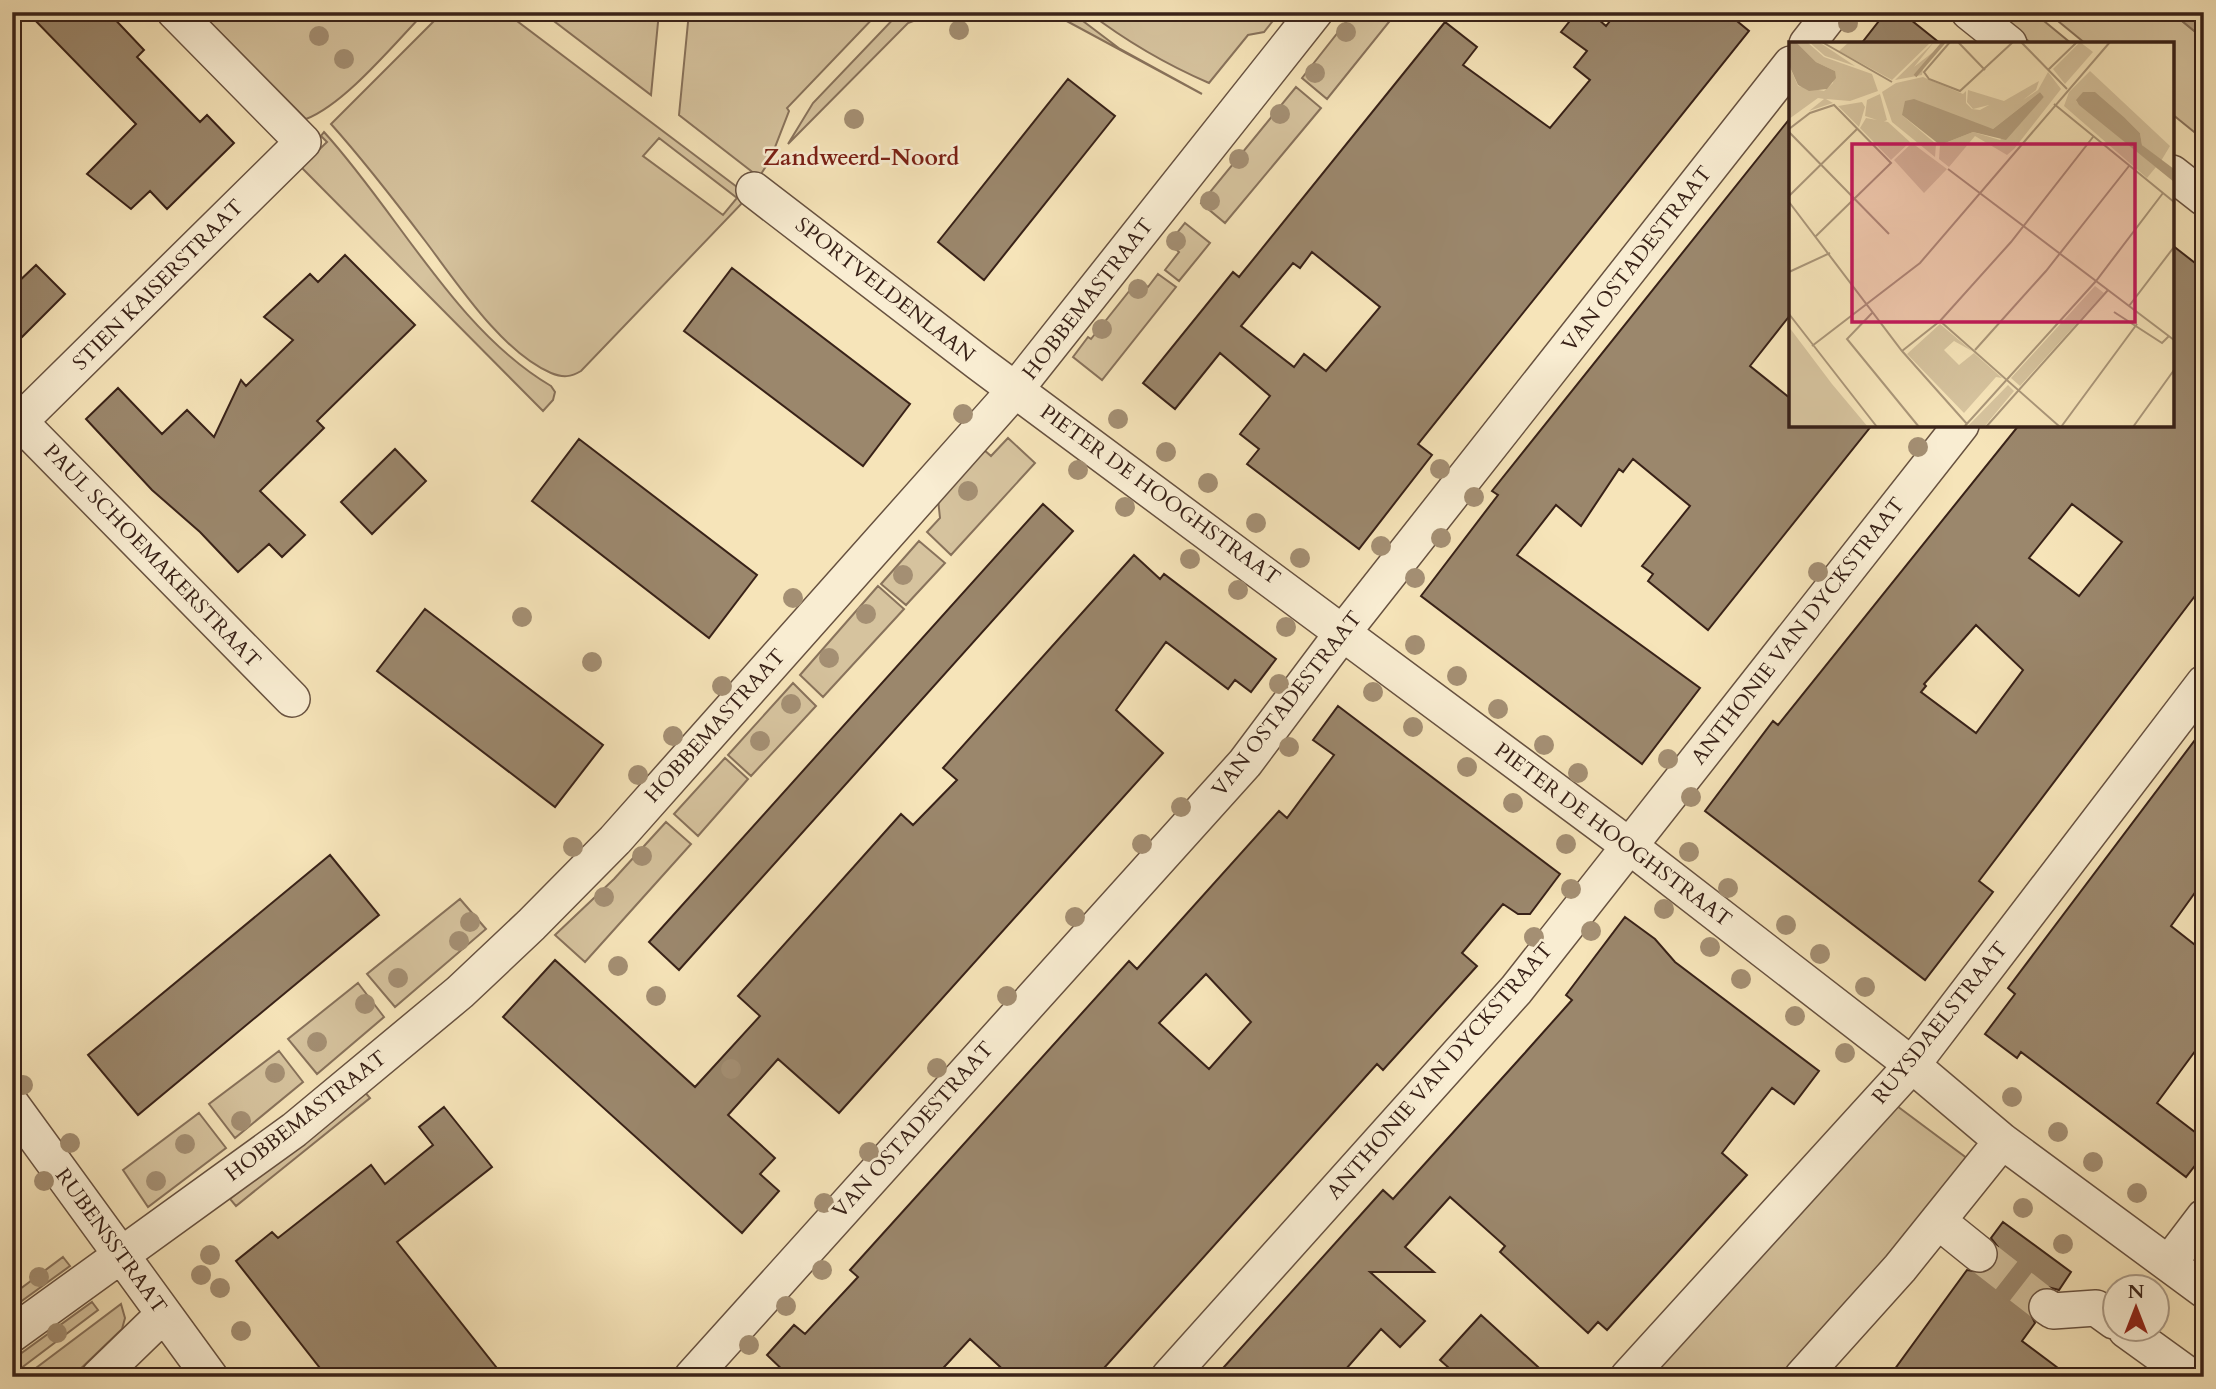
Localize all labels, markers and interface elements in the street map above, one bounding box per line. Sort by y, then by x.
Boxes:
inset map [1789,42,2174,427]
district label: Zandweerd-Noord [763,142,959,173]
street label: VAN OSTADESTRAAT [1555,160,1719,358]
street label: STIEN KAISERSTRAAT [66,193,250,377]
street label: SPORTVELDENLAAN [789,211,981,369]
street label: HOBBEMASTRAAT [1016,212,1160,386]
street label: PIETER DE HOOGHSTRAAT [1034,398,1286,592]
street label: PAUL SCHOEMAKERSTRAAT [37,437,267,675]
street label: ANTHONIE VAN DYCKSTRAAT [1684,491,1912,771]
street label: VAN OSTADESTRAAT [1205,605,1369,803]
street label: HOBBEMASTRAAT [638,643,792,809]
street label: PIETER DE HOOGHSTRAAT [1488,736,1738,934]
street label: ANTHONIE VAN DYCKSTRAAT [1320,936,1560,1206]
street label: RUYSDAELSTRAAT [1865,936,2015,1110]
street label: VAN OSTADESTRAAT [826,1035,1000,1225]
street label: HOBBEMASTRAAT [219,1044,393,1188]
street label: RUBENSSTRAAT [48,1162,174,1320]
north arrow [2100,1274,2170,1344]
text: N [2128,1279,2145,1305]

